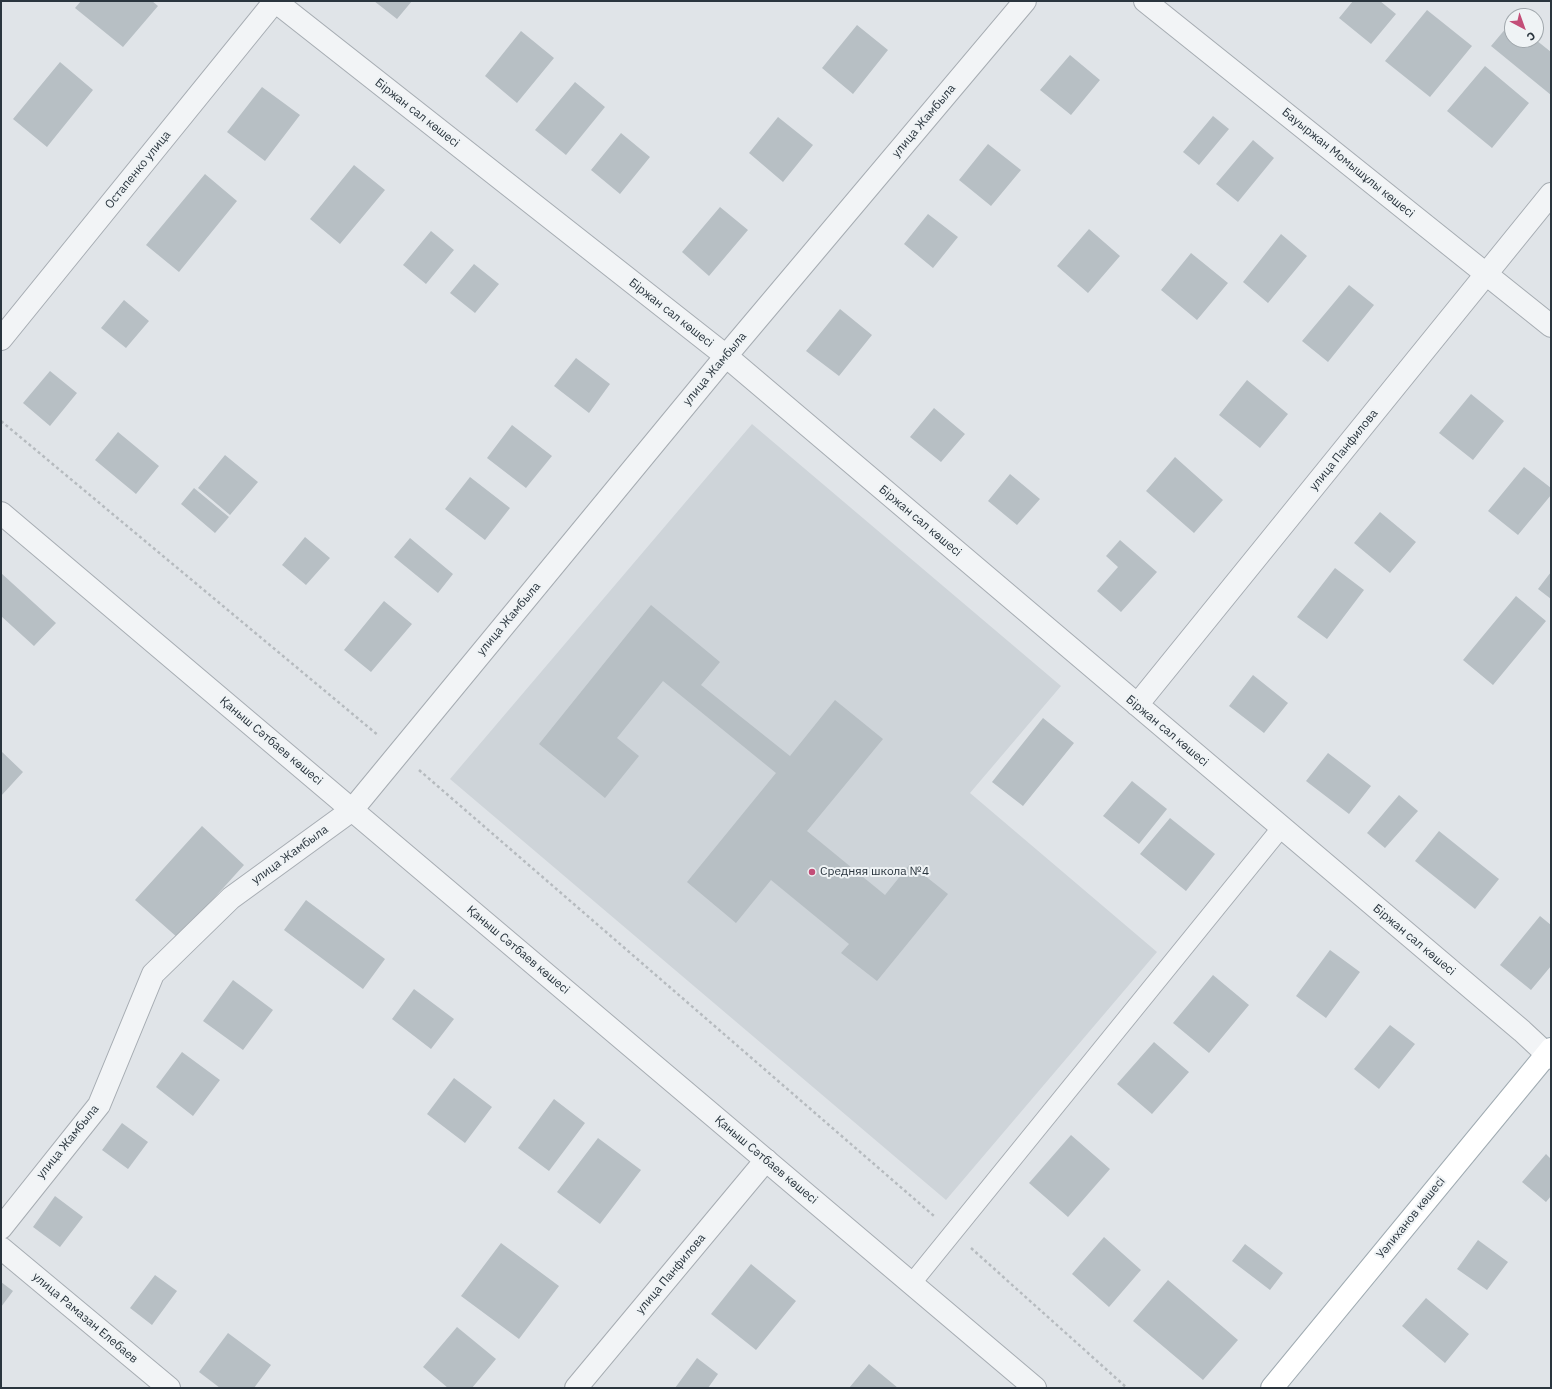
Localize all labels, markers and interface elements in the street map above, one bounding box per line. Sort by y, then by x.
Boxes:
north arrow [1504,8,1544,48]
text: С [1524,29,1539,44]
street label: Біржан сал көшесі [372,76,462,150]
street label: улица Жамбыла [889,81,959,161]
street label: Бауыржан Момышұлы көшесі [1279,105,1417,221]
street label: Остапенко улица [102,128,174,212]
street label: Біржан сал көшесі [626,276,716,350]
street label: улица Жамбыла [680,329,750,409]
street label: улица Панфилова [1307,406,1381,494]
street label: Біржан сал көшесі [876,482,964,560]
street label: улица Жамбыла [474,579,544,659]
street label: Біржан сал көшесі [1123,692,1211,770]
street label: Қаныш Сәтбаев көшесі [217,694,325,788]
street label: улица Жамбыла [249,822,331,888]
place label: Средняя школа №4 [820,865,929,879]
marker: Средняя школа №4 [807,867,817,877]
street label: Біржан сал көшесі [1370,901,1458,979]
street label: Қаныш Сәтбаев көшесі [464,903,572,997]
street label: улица Жамбыла [34,1102,102,1182]
street label: Қаныш Сәтбаев көшесі [712,1113,820,1207]
street label: Уәлиханов көшесі [1374,1174,1448,1262]
street label: улица Панфилова [633,1231,709,1317]
street label: улица Рамазан Елебаев [29,1270,141,1366]

